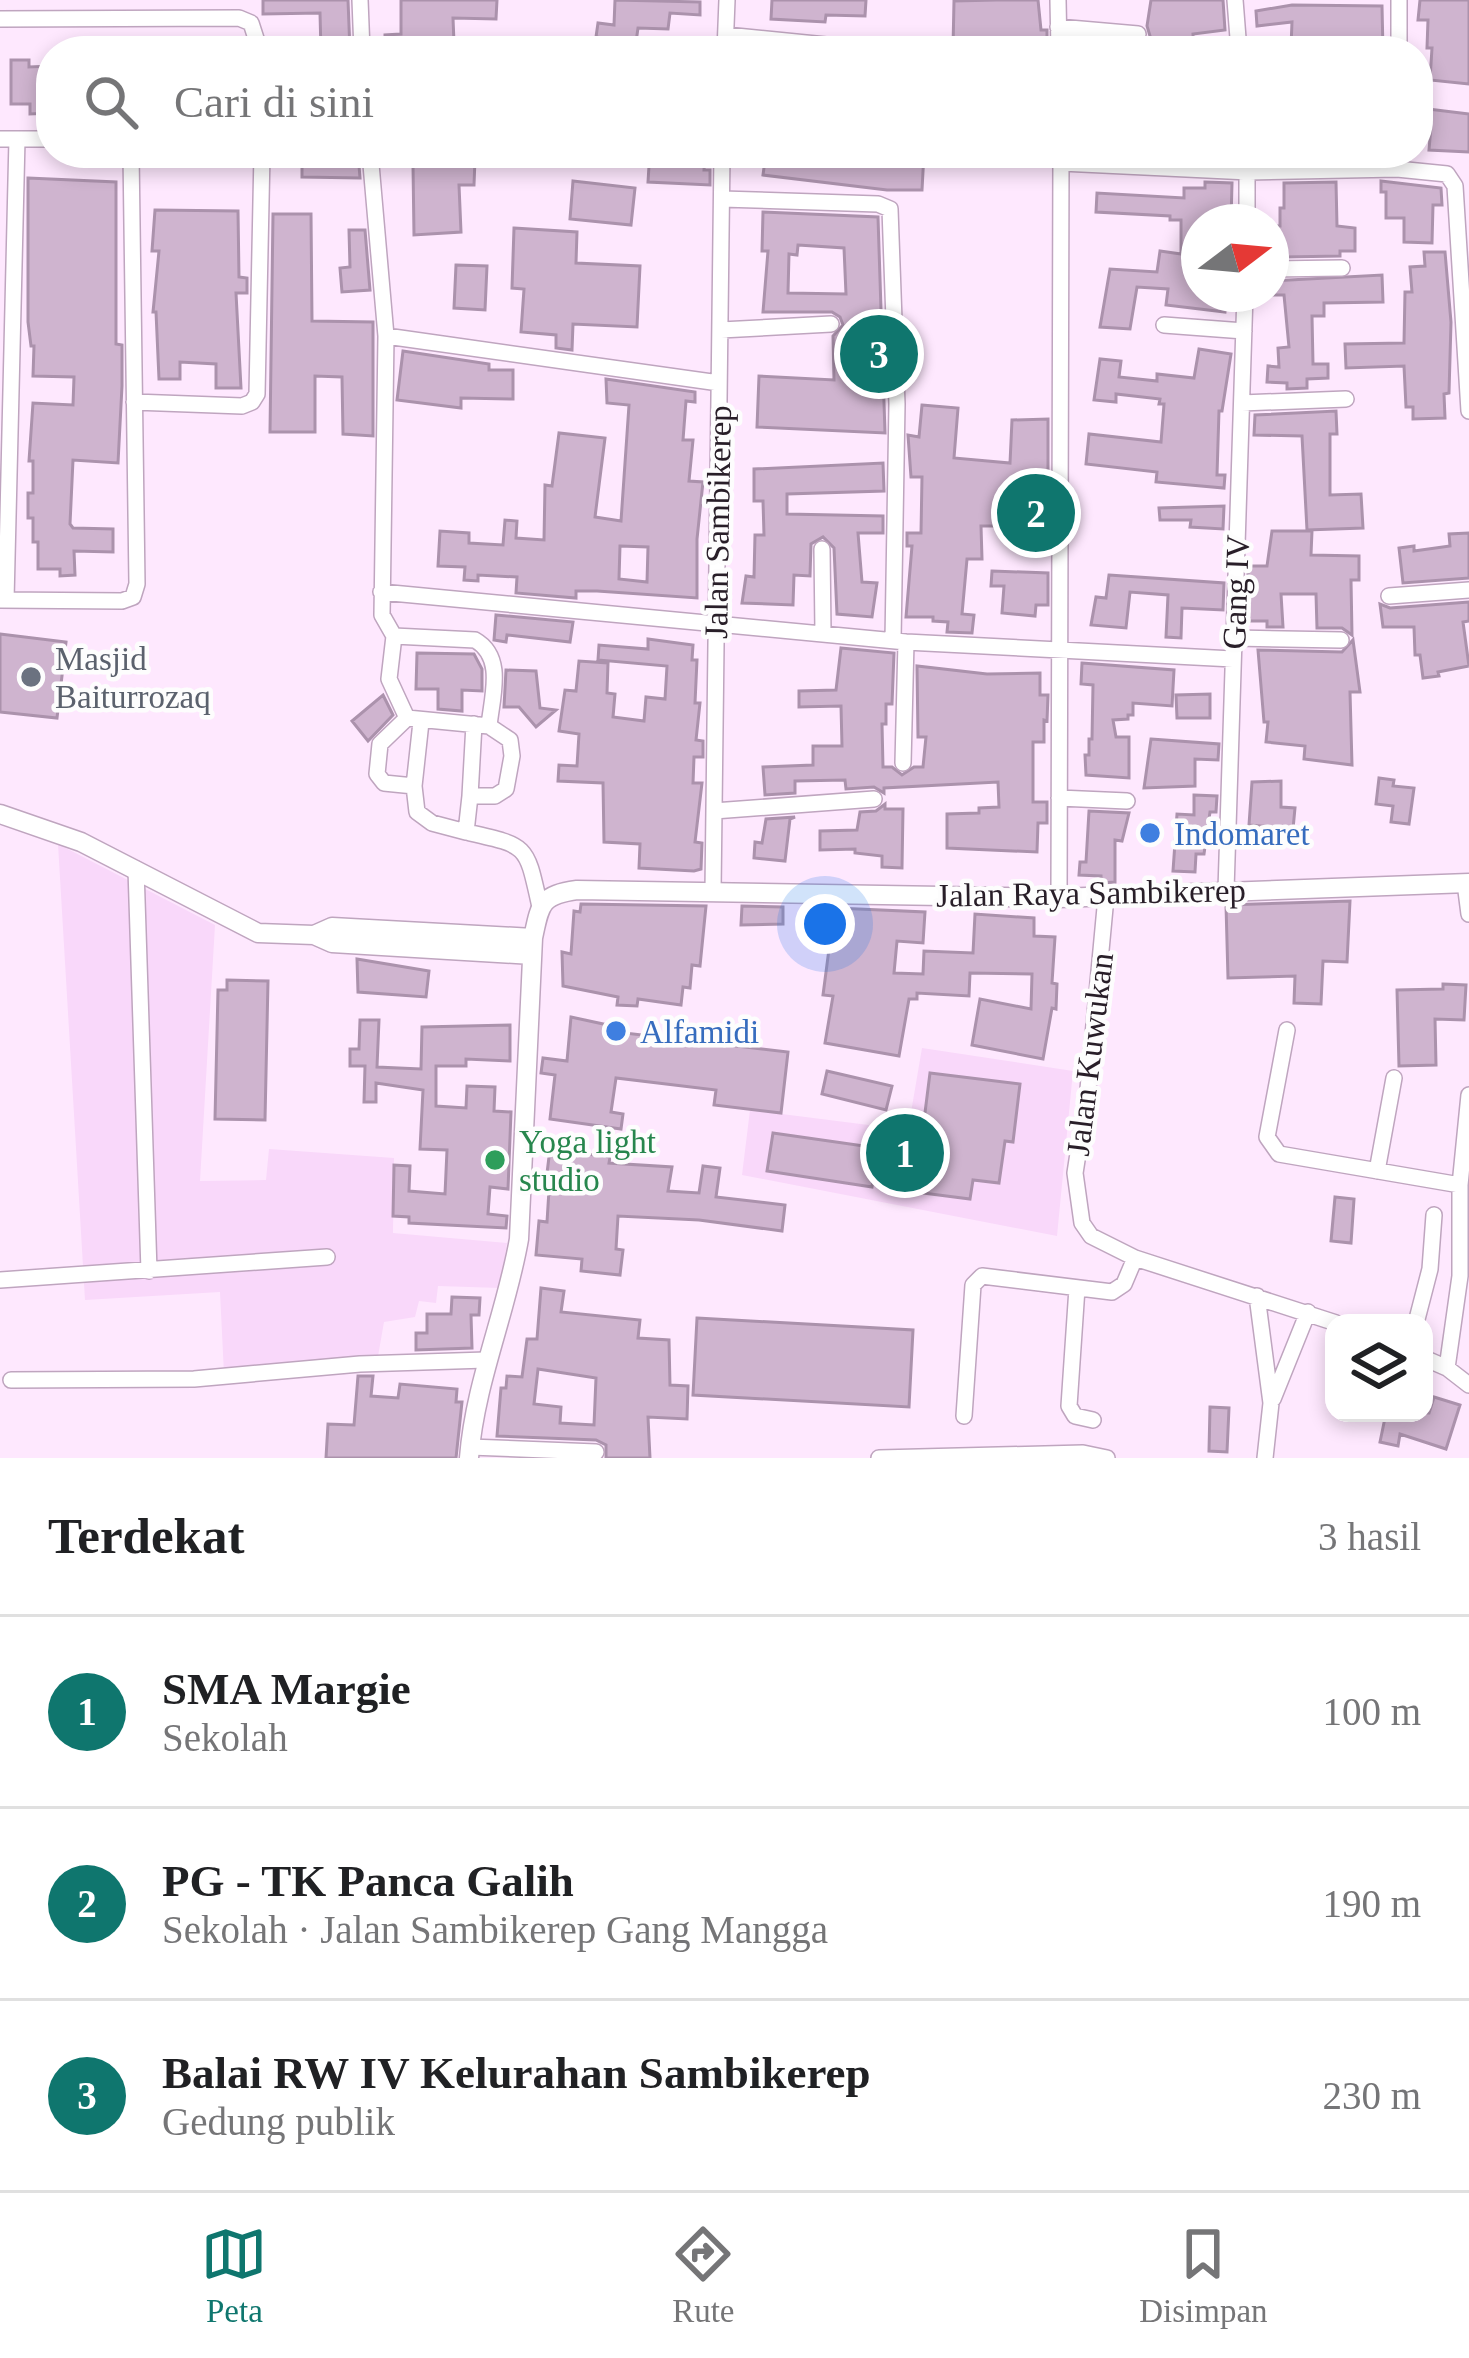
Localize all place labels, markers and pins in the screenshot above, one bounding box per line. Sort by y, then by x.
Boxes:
pin: 3 [840,309,918,399]
pin: 2 [997,468,1075,558]
place label: Masjid Baiturrozaq [55,641,211,715]
marker: Masjid Baiturrozaq [18,664,44,690]
place label: Indomaret [1174,816,1310,852]
marker: Indomaret [1137,820,1163,846]
place label: Alfamidi [640,1014,759,1050]
marker: Alfamidi [603,1018,629,1044]
pin: 1 [866,1108,944,1198]
place label: Yoga light studio [519,1124,656,1198]
marker: Yoga light studio [482,1147,508,1173]

